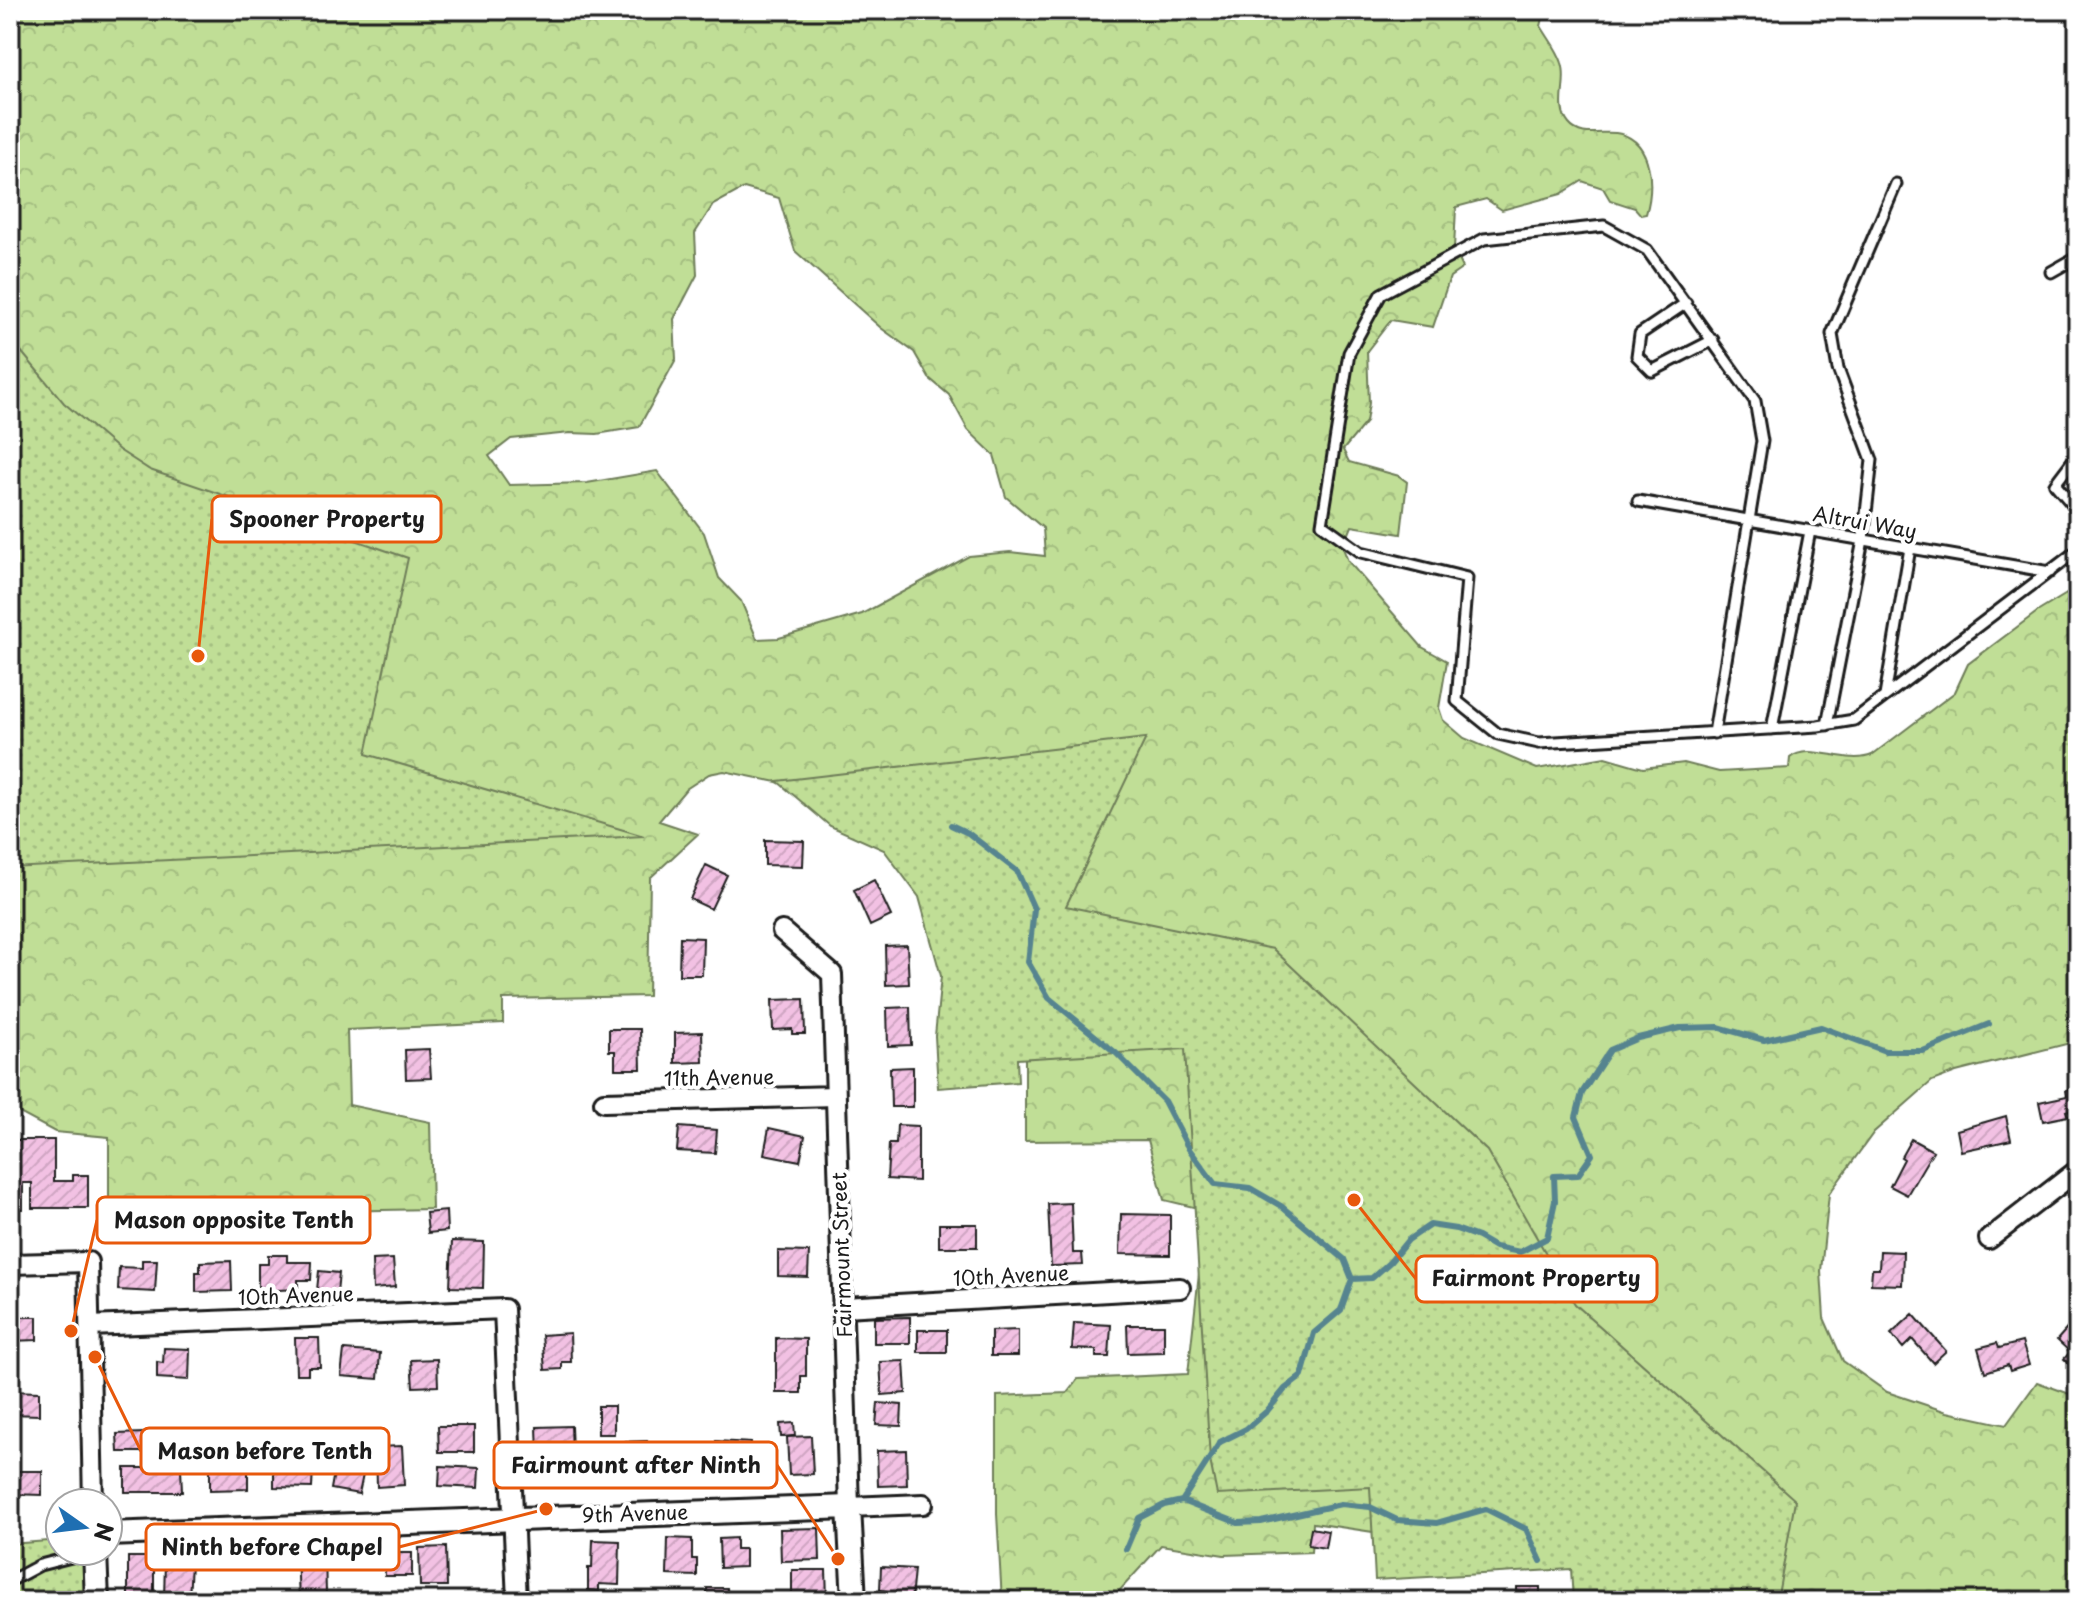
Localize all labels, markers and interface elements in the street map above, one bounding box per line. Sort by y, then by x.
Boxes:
callout: Spooner Property [212,496,441,542]
street label: Altrui Way [1811,498,1919,546]
text: Spooner Property [229,501,425,534]
street label: 11th Avenue [663,1061,775,1093]
street label: Fairmount Street [823,1172,859,1338]
callout: Mason opposite Tenth [97,1197,370,1243]
text: Mason opposite Tenth [114,1202,354,1235]
callout: Fairmont Property [1416,1256,1657,1302]
street label: 10th Avenue [952,1257,1070,1293]
text: Fairmont Property [1431,1260,1641,1293]
street label: 10th Avenue [238,1278,355,1312]
callout: Mason before Tenth [141,1428,389,1474]
text: Mason before Tenth [157,1433,373,1466]
callout: Fairmount after Ninth [494,1442,777,1488]
text: Fairmount after Ninth [511,1447,761,1480]
north arrow [44,1487,124,1567]
street label: 9th Avenue [581,1496,689,1530]
text: N [87,1520,123,1545]
callout: Ninth before Chapel [146,1524,399,1570]
text: Ninth before Chapel [162,1529,382,1562]

